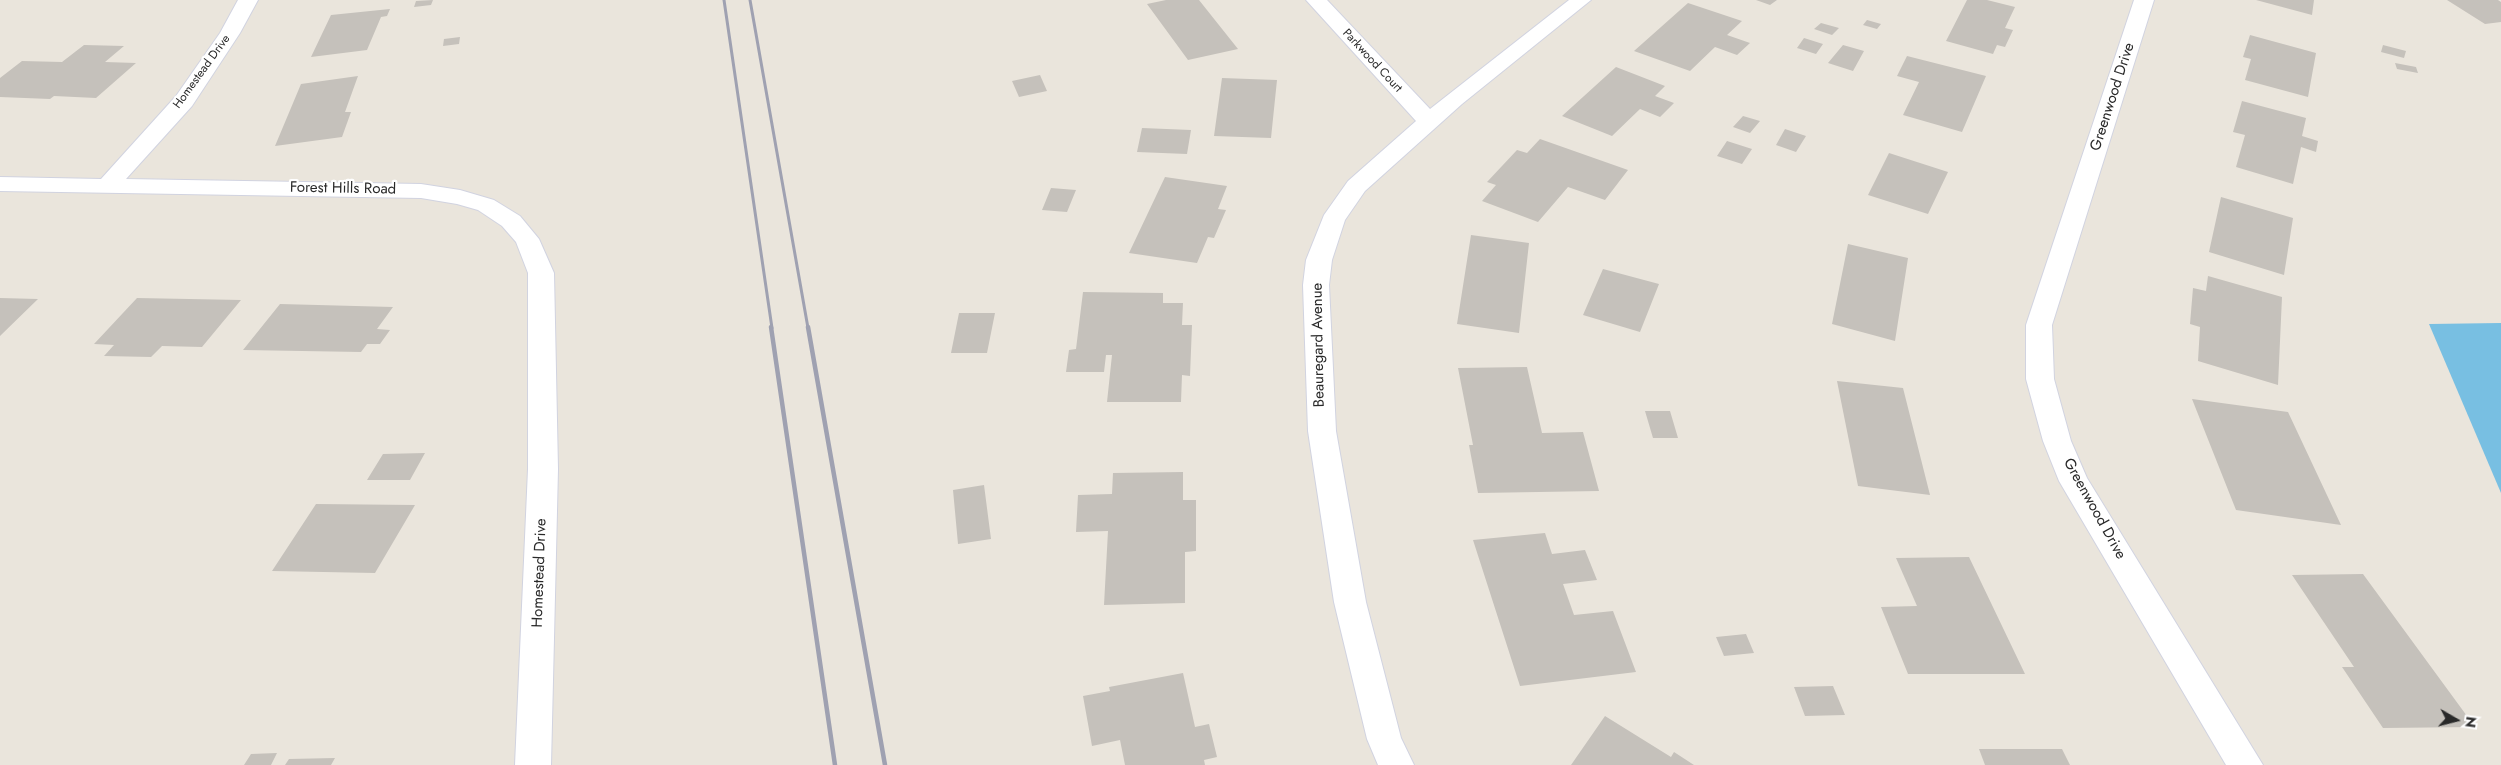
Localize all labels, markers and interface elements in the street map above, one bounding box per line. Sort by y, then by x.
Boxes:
street label: Parkwood Court [1339,26,1405,96]
street label: Homestead Drive [170,32,234,112]
street label: Greenwood Drive [2087,41,2139,153]
street label: Forest Hills Road [290,179,396,199]
street label: Beauregard Avenue [1309,283,1329,407]
street label: Greenwood Drive [2059,455,2129,563]
street label: Homestead Drive [529,518,551,628]
north arrow [2431,695,2481,745]
text: N [2460,715,2482,729]

